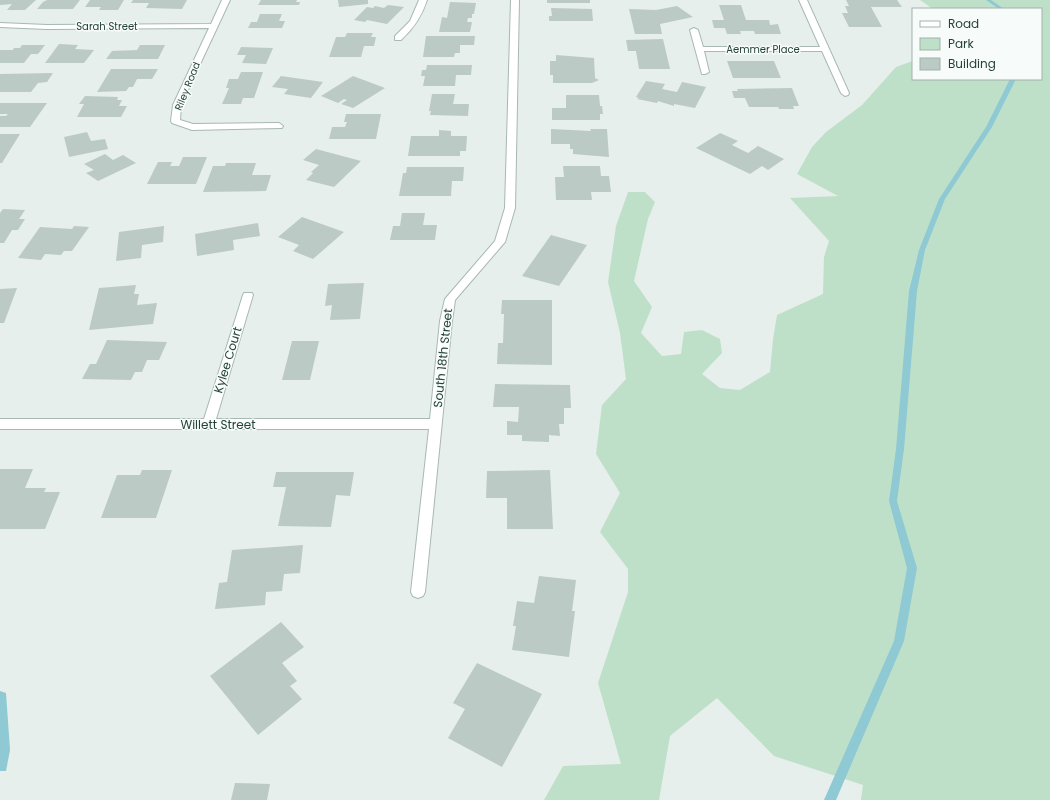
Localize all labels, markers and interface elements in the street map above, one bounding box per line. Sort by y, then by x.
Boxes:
legend [912,8,1042,80]
text: Road [948,15,979,32]
street label: Sarah Street [76,19,138,34]
text: Park [948,35,975,52]
street label: Aemmer Place [726,42,800,57]
text: Building [948,55,996,72]
street label: Riley Road [171,60,204,113]
street label: South 18th Street [429,308,456,408]
street label: Kylee Court [209,325,246,395]
street label: Willett Street [180,416,256,433]

